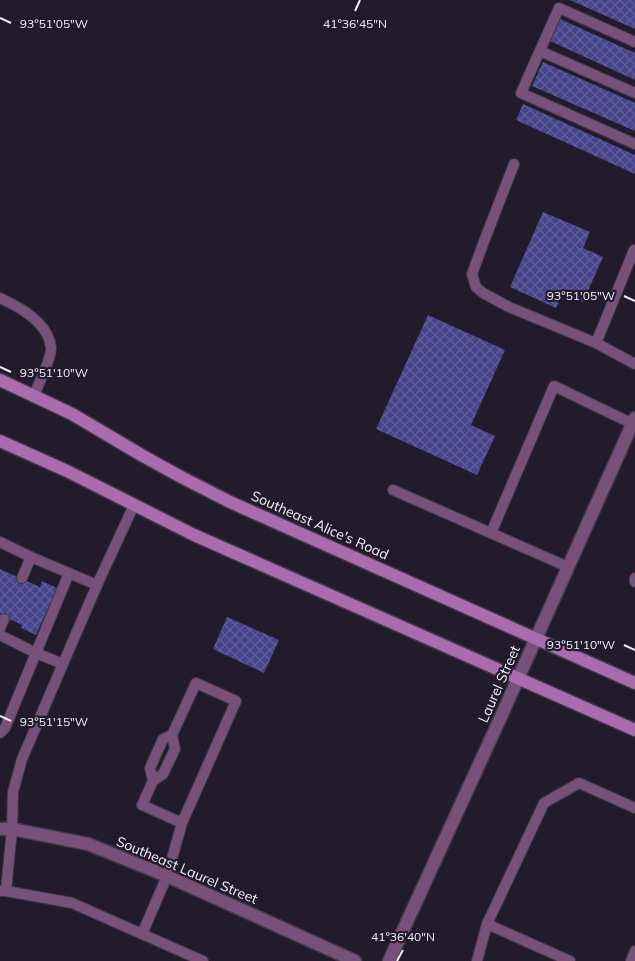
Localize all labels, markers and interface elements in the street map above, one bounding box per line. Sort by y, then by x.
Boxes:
text: 93°51'05"W [20,16,88,31]
text: 41°36'45"N [323,16,387,31]
text: 93°51'05"W [547,288,615,303]
text: 93°51'10"W [20,365,88,380]
street label: Southeast Alice's Road [248,487,392,563]
text: 93°51'10"W [547,637,615,652]
street label: Laurel Street [474,643,524,725]
text: 93°51'15"W [20,714,88,729]
street label: Southeast Laurel Street [114,832,260,908]
text: 41°36'40"N [371,929,435,944]

